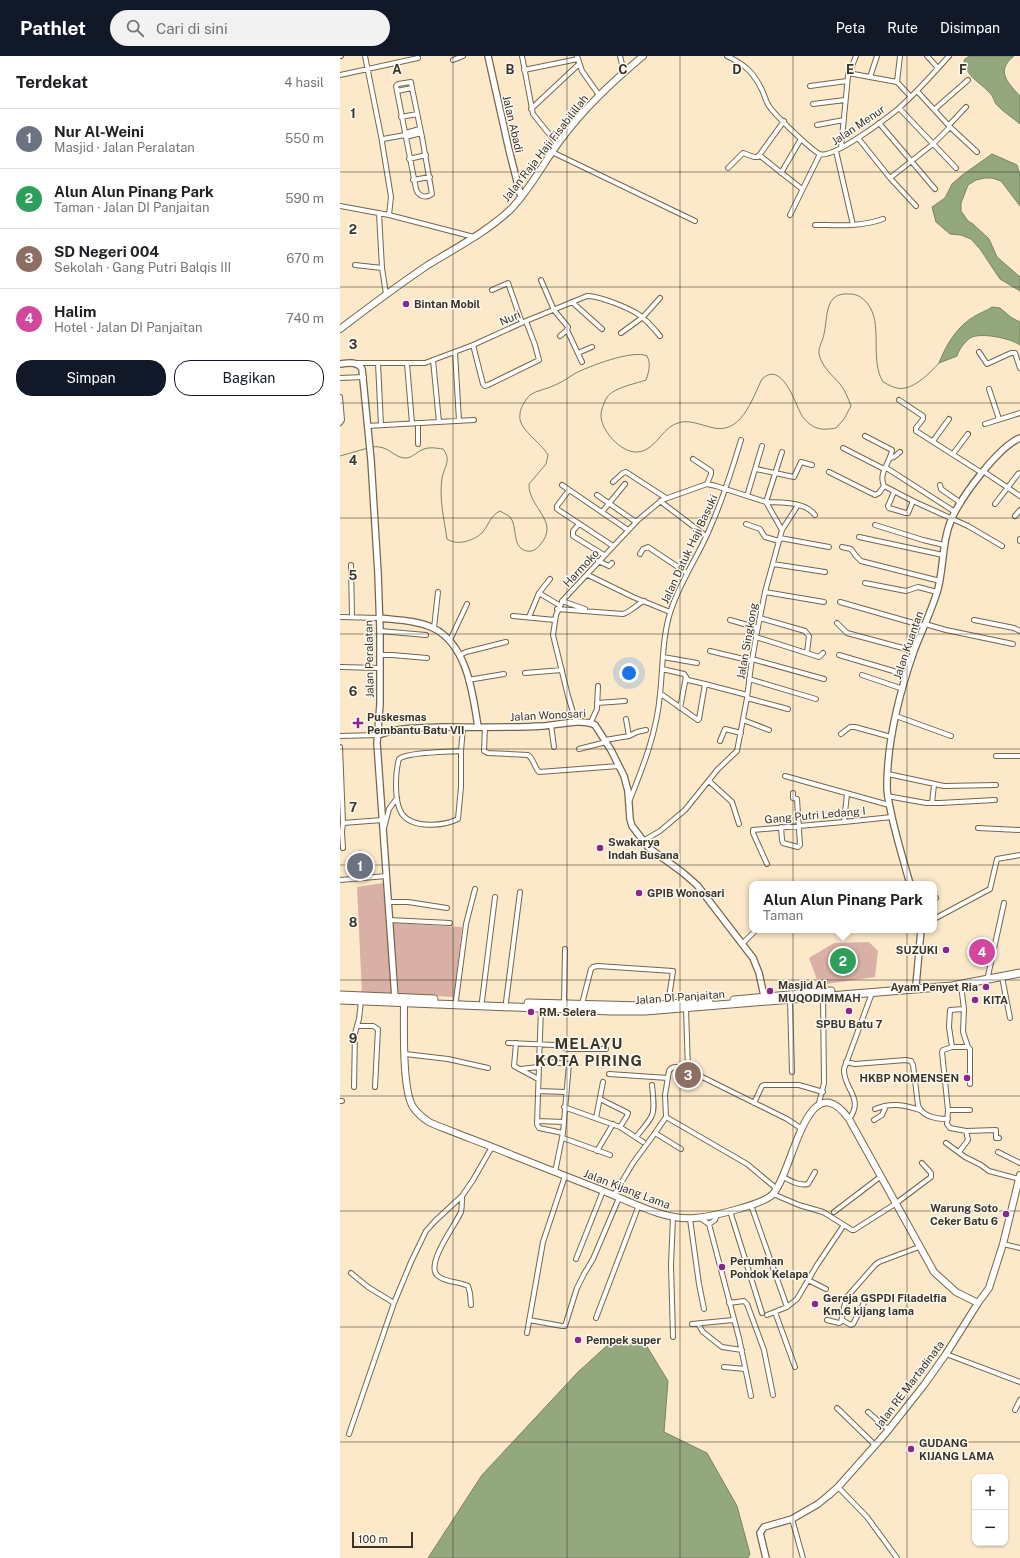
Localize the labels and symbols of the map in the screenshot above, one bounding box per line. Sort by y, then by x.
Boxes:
text: A [392,62,402,77]
text: B [506,62,515,77]
text: C [618,62,628,77]
text: D [732,62,742,77]
text: E [846,62,854,77]
text: F [959,62,967,77]
street label: Jalan Raja Haji Fisabilillah [500,92,590,204]
street label: Jalan Abadi [501,94,525,154]
street label: Jalan Menur [829,103,887,147]
text: 1 [350,106,356,121]
text: 2 [349,222,357,237]
place label: Bintan Mobil [414,298,481,310]
marker: Bintan Mobil [401,299,411,309]
street label: Nuri [498,308,522,328]
text: 3 [349,337,358,352]
text: 4 [349,453,358,468]
street label: Jalan Datuk Haji Basuki [658,493,720,605]
street label: Harmoko [561,547,601,589]
text: 5 [349,568,358,583]
street label: Jalan Singkong [734,602,760,680]
street label: Jalan Kuantan [891,609,925,681]
street label: Jalan Peralatan [362,620,376,698]
your location [619,663,639,683]
text: 6 [349,684,358,699]
street label: Jalan Wonosari [510,707,586,723]
place label: Puskesmas Pembantu Batu VII [367,711,464,736]
marker: Puskesmas Pembantu Batu VII [352,717,364,729]
text: 7 [349,800,357,815]
street label: Gang Putri Ledang I [764,805,866,825]
place label: Swakarya Indah Busana [608,836,679,861]
marker: Swakarya Indah Busana [595,843,605,853]
pin: 1 [347,851,373,881]
place label: GPIB Wonosari [647,887,725,899]
marker: GPIB Wonosari [634,888,644,898]
text: 8 [349,915,358,930]
pin: 4 [969,937,995,967]
place label: SUZUKI [896,944,938,956]
marker: SUZUKI [941,945,951,955]
pin: 2 [830,946,856,976]
place label: Masjid Al MUQODIMMAH [778,979,861,1004]
place label: Ayam Penyet Ria [891,981,978,993]
marker: Ayam Penyet Ria [981,982,991,992]
marker: Masjid Al MUQODIMMAH [765,986,775,996]
street label: Jalan DI Panjaitan [635,988,725,1006]
place label: KITA [983,994,1008,1006]
marker: KITA [970,995,980,1005]
place label: RM. Selera [539,1006,596,1018]
marker: SPBU Batu 7 [844,1006,854,1016]
marker: RM. Selera [526,1007,536,1017]
place label: SPBU Batu 7 [816,1018,882,1030]
text: 9 [349,1031,357,1046]
district label: MELAYU KOTA PIRING [535,1035,643,1069]
pin: 3 [675,1060,701,1090]
place label: HKBP NOMENSEN [859,1072,959,1084]
marker: HKBP NOMENSEN [962,1073,972,1083]
street label: Jalan Kijang Lama [582,1167,672,1211]
place label: Warung Soto Ceker Batu 6 [930,1202,998,1227]
marker: Warung Soto Ceker Batu 6 [1001,1209,1011,1219]
place label: Perumhan Pondok Kelapa [730,1255,808,1280]
marker: Perumhan Pondok Kelapa [717,1262,727,1272]
place label: Gereja GSPDI Filadelfia Km.6 kijang lama [823,1292,947,1317]
marker: Gereja GSPDI Filadelfia Km.6 kijang lama [810,1299,820,1309]
place label: Pempek super [586,1334,661,1346]
marker: Pempek super [573,1335,583,1345]
street label: Jalan RE Martadinata [872,1338,946,1432]
place label: GUDANG KIJANG LAMA [919,1437,994,1462]
marker: GUDANG KIJANG LAMA [906,1444,916,1454]
scale bar [352,1530,413,1549]

